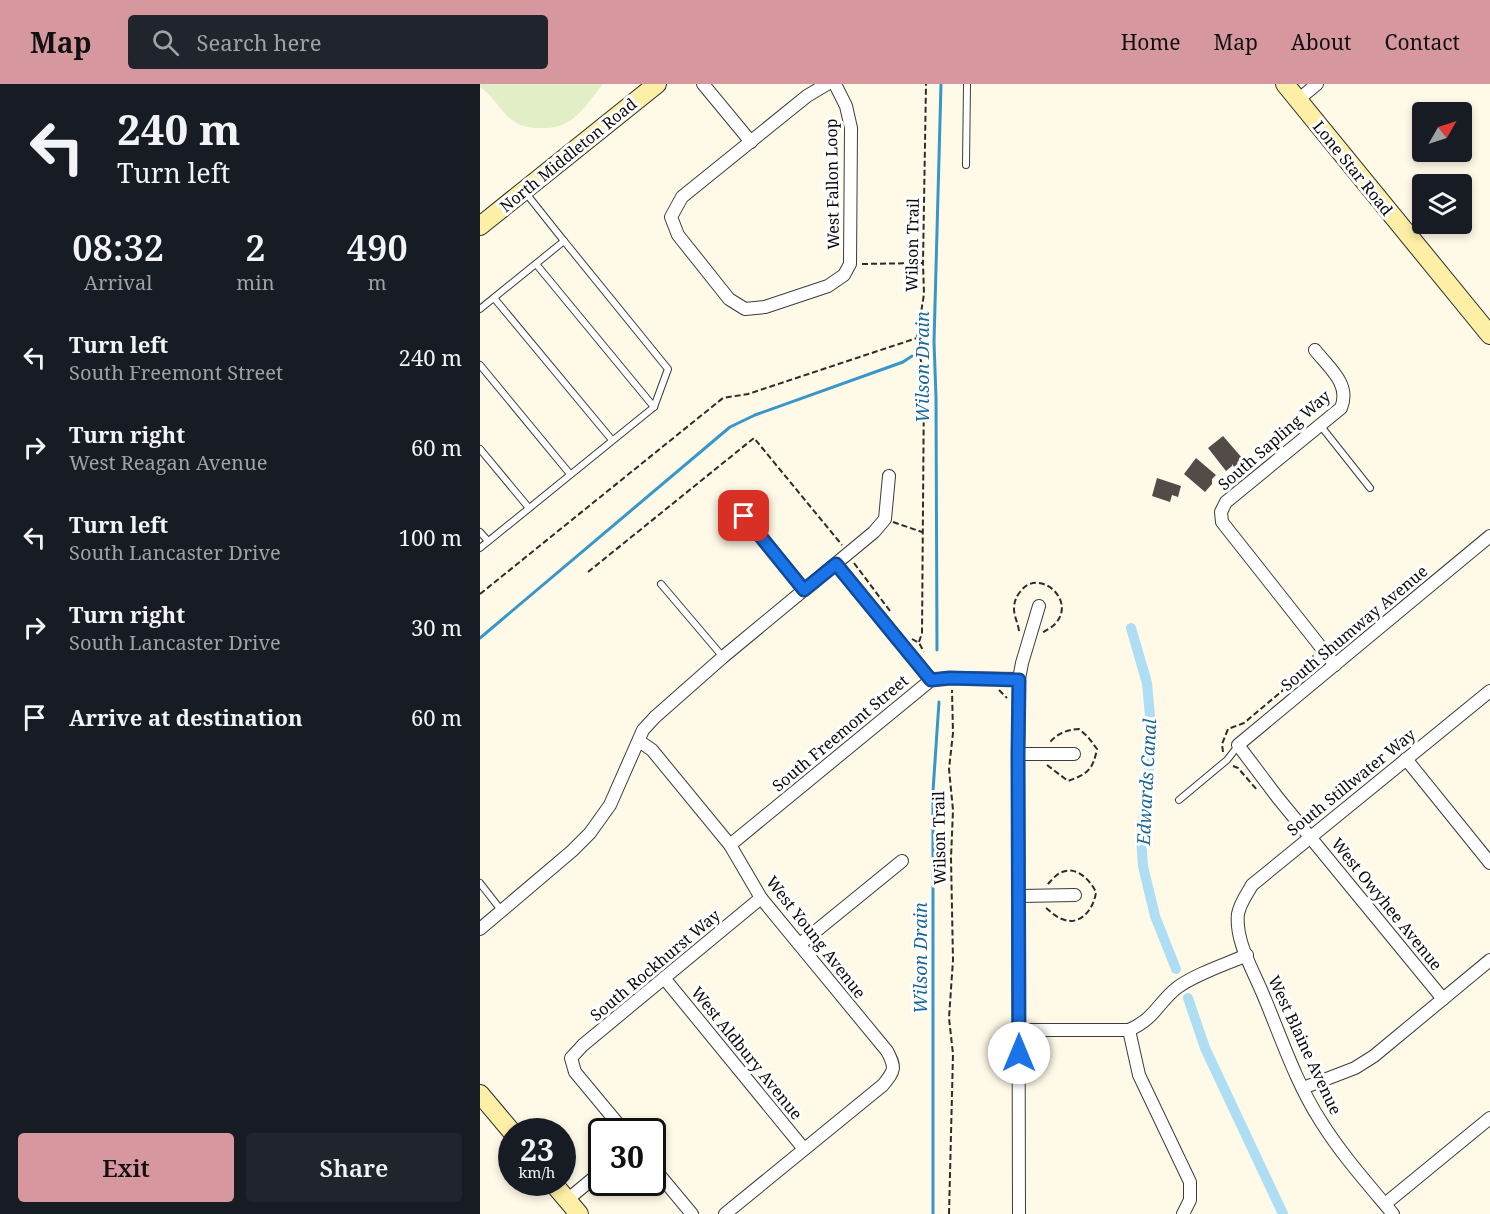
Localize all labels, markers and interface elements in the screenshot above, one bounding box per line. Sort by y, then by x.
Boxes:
search box [128,15,548,69]
text: Map [30,23,92,61]
icon: search [149,26,182,59]
text: Search here [197,27,321,57]
text: Home [1121,28,1181,56]
text: Map [1214,28,1258,56]
text: About [1291,28,1352,56]
text: Contact [1385,28,1460,56]
street label: North Middleton Road [495,93,641,217]
text: 240 m [117,100,241,157]
north arrow [1412,102,1472,162]
map controls [1412,102,1472,234]
icon: left [18,108,96,186]
street label: Lone Star Road [1308,116,1398,220]
street label: West Fallon Loop [820,118,844,250]
text: Turn left [117,154,230,191]
button: layers [1412,174,1472,234]
street label: Wilson Trail [900,198,924,292]
text: 08:32 [72,223,164,272]
text: 2 [245,223,266,272]
text: 490 [347,223,408,272]
text: Arrival [84,269,152,296]
text: min [236,269,275,296]
text: m [368,269,387,296]
water label: Wilson Drain [910,311,934,423]
text: Turn left [69,329,168,359]
icon: left [18,341,51,374]
text: 240 m [399,342,462,372]
text: South Freemont Street [69,359,283,386]
street label: South Sapling Way [1213,384,1336,495]
text: Turn right [69,419,185,449]
icon: right [18,431,51,464]
text: 60 m [411,432,462,462]
text: West Reagan Avenue [69,449,267,476]
pin [718,490,769,541]
icon: arrive [727,499,760,532]
text: Turn left [69,509,168,539]
icon: left [18,521,51,554]
text: 100 m [399,522,462,552]
text: South Lancaster Drive [69,539,281,566]
street label: South Shumway Avenue [1276,560,1432,696]
text: Turn right [69,599,185,629]
icon: right [18,611,51,644]
text: 30 m [411,612,462,642]
text: South Lancaster Drive [69,629,281,656]
street label: South Freemont Street [767,669,913,796]
icon: arrive [18,701,51,734]
text: Arrive at destination [69,702,303,732]
text: 60 m [411,702,462,732]
water label: Edwards Canal [1131,718,1161,847]
street label: South Stillwater Way [1282,723,1421,841]
street label: Wilson Trail [927,791,951,885]
street label: West Owyhee Avenue [1327,833,1447,975]
street label: West Young Avenue [761,871,871,1003]
water label: Wilson Drain [908,902,932,1014]
street label: South Rockhurst Way [585,903,725,1026]
street label: West Blaine Avenue [1263,972,1347,1118]
street label: West Aldbury Avenue [686,982,808,1124]
position arrow [987,1021,1051,1085]
speed limit sign: 30 [588,1118,666,1196]
text: 23 [520,1129,554,1170]
button: Exit [18,1133,234,1202]
button: Share [246,1133,462,1202]
text: km/h [519,1162,555,1182]

